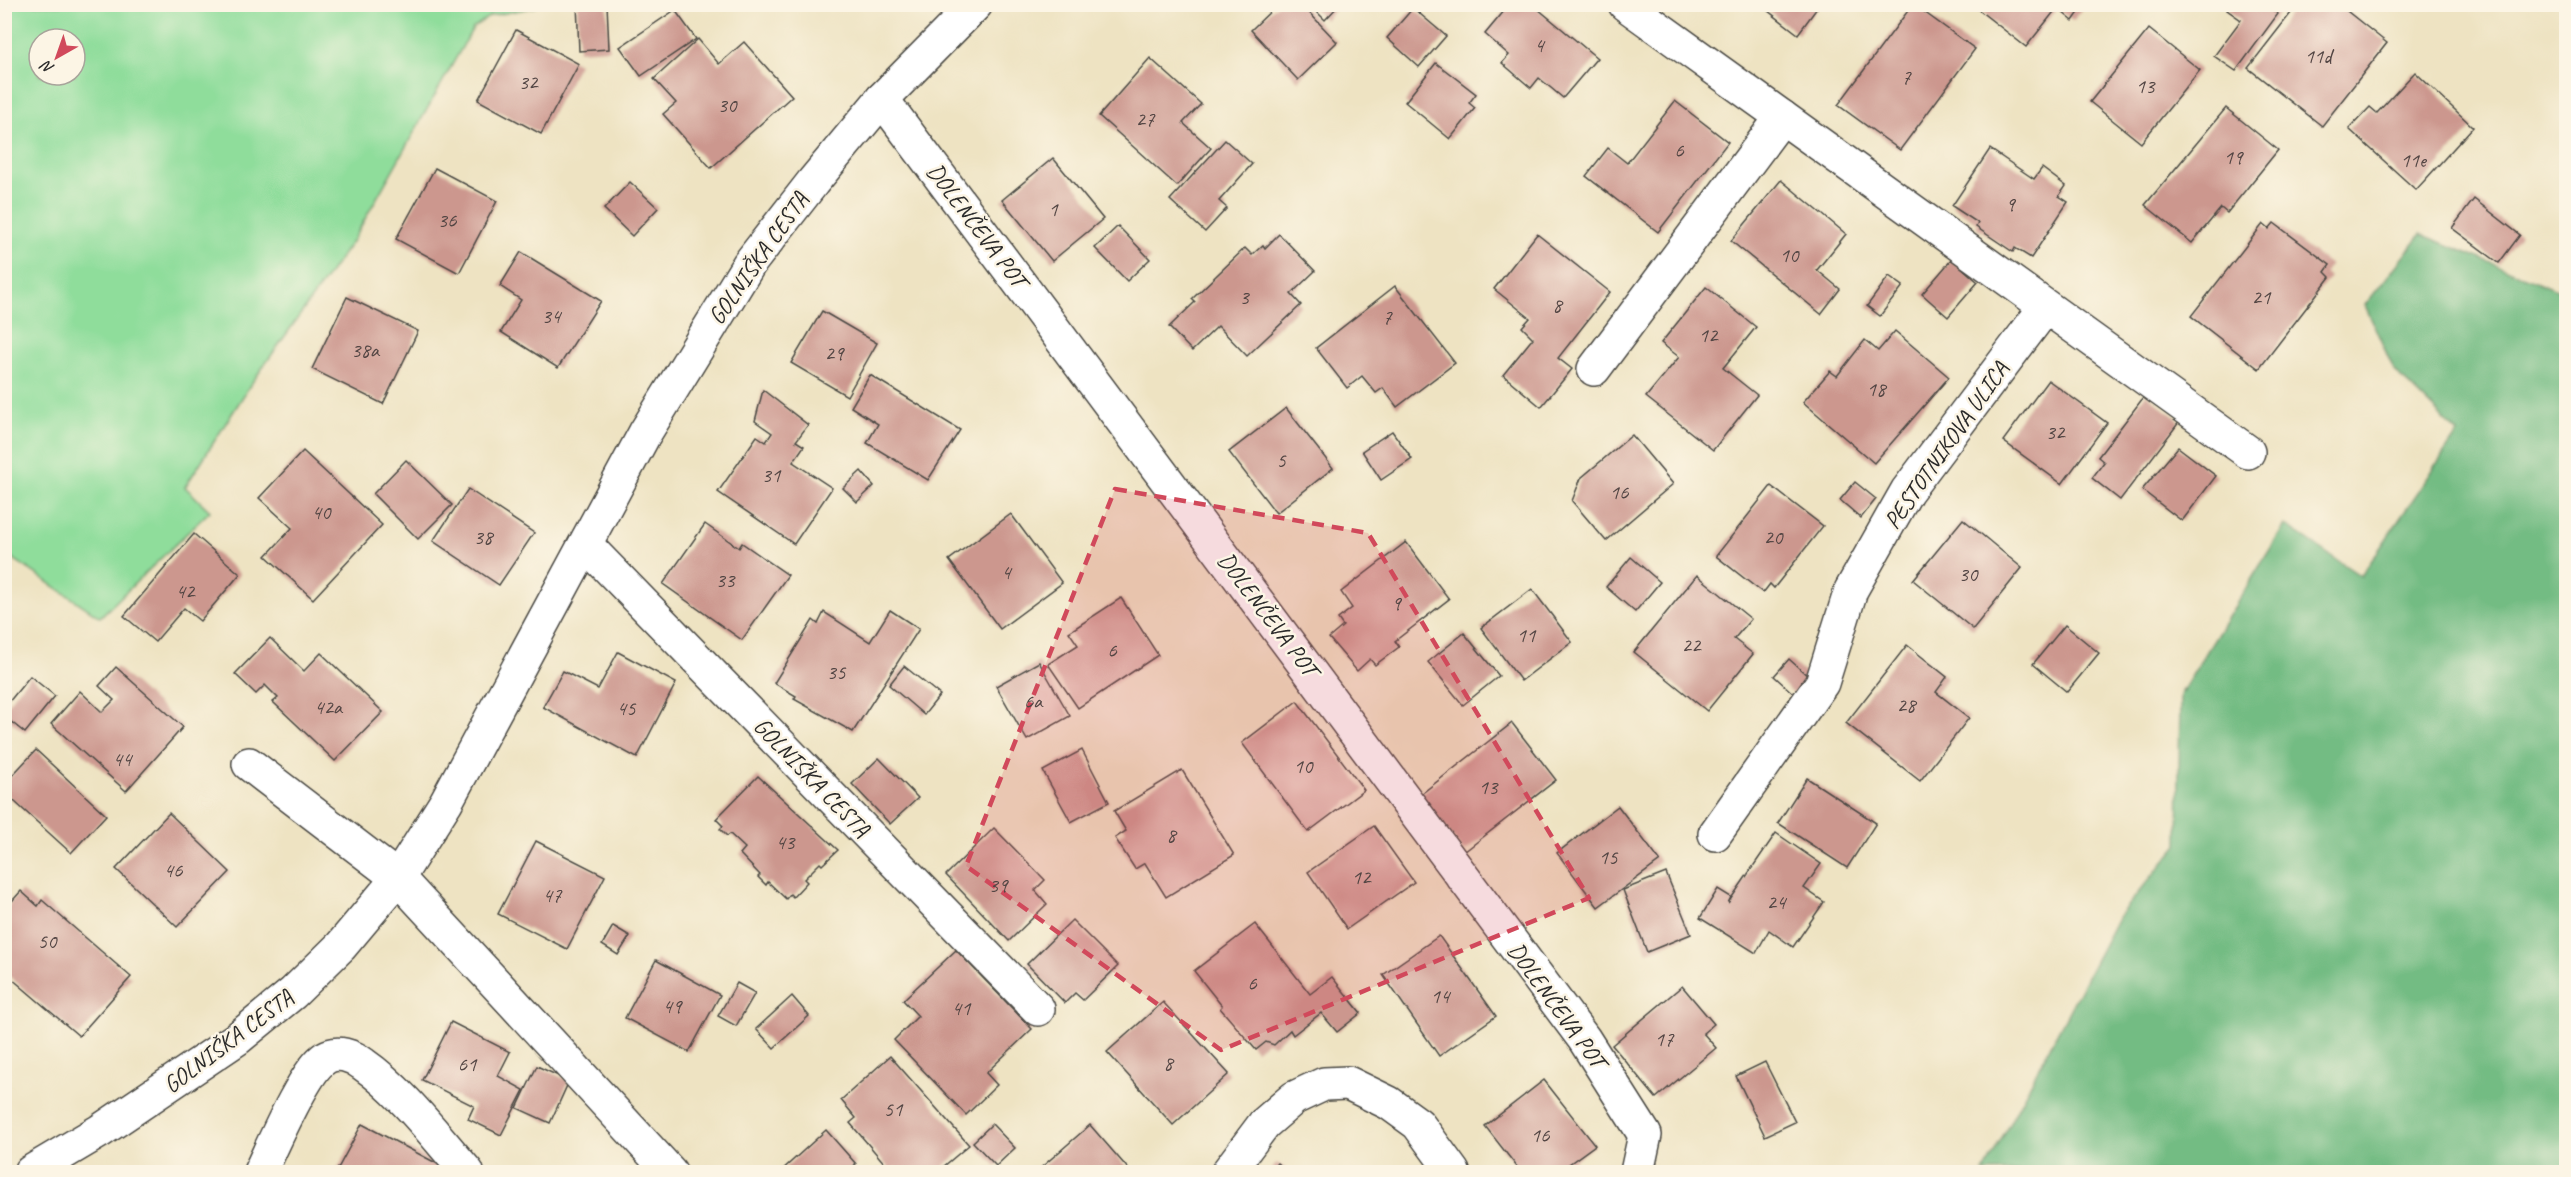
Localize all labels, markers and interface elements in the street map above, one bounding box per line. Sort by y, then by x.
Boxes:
north arrow [27,27,87,87]
house number: 4 [1534,32,1546,58]
house number: 11d [2304,43,2335,69]
text: N [35,55,58,79]
house number: 7 [1901,64,1912,90]
house number: 32 [519,69,539,95]
house number: 13 [2136,73,2156,99]
house number: 30 [718,92,738,118]
house number: 27 [1136,106,1156,132]
house number: 6 [1674,137,1684,163]
house number: 19 [2224,144,2244,170]
house number: 11e [2400,147,2428,173]
street label: DOLENČEVA POT [920,157,1037,298]
street label: GOLNIŠKA CESTA [701,185,815,330]
house number: 9 [2005,191,2016,217]
house number: 1 [1048,196,1059,222]
house number: 36 [438,207,457,233]
house number: 10 [1780,242,1800,268]
house number: 3 [1239,284,1250,310]
house number: 21 [2252,284,2272,310]
house number: 8 [1552,292,1564,318]
house number: 34 [542,303,563,329]
house number: 7 [1382,304,1393,330]
house number: 12 [1699,322,1719,348]
house number: 38a [351,337,381,363]
house number: 29 [825,340,845,366]
street label: PESTOTNIKOVA ULICA [1877,355,2016,535]
house number: 18 [1867,376,1888,402]
house number: 32 [2046,419,2066,445]
house number: 5 [1276,447,1287,473]
house number: 31 [762,462,782,488]
house number: 16 [1610,479,1629,505]
house number: 40 [312,499,332,525]
house number: 38 [474,524,495,550]
house number: 20 [1764,524,1784,550]
street label: DOLENČEVA POT [1211,546,1328,687]
house number: 4 [1001,559,1013,585]
house number: 30 [1959,561,1979,587]
house number: 33 [716,567,736,593]
house number: 42 [176,578,196,604]
house number: 9 [1391,590,1402,616]
house number: 11 [1517,622,1537,648]
house number: 22 [1682,632,1702,658]
house number: 6 [1107,637,1117,663]
house number: 35 [827,659,847,685]
house number: 6a [1024,688,1044,714]
house number: 28 [1897,692,1918,718]
house number: 42a [314,694,344,720]
house number: 45 [617,695,637,721]
street label: GOLNIŠKA CESTA [747,711,877,844]
house number: 44 [113,746,134,772]
house number: 10 [1294,753,1314,779]
house number: 13 [1479,774,1499,800]
house number: 8 [1166,822,1178,848]
house number: 43 [776,829,796,855]
house number: 15 [1599,844,1619,870]
house number: 46 [164,857,183,883]
house number: 12 [1352,864,1372,890]
house number: 39 [989,872,1009,898]
house number: 47 [543,882,563,908]
house number: 24 [1767,889,1788,915]
house number: 50 [38,928,58,954]
street label: DOLENČEVA POT [1501,936,1616,1079]
house number: 6 [1247,970,1257,996]
street label: GOLNIŠKA CESTA [157,982,300,1100]
house number: 14 [1431,983,1452,1009]
house number: 49 [663,993,683,1019]
house number: 41 [952,995,972,1021]
house number: 17 [1655,1026,1675,1052]
house number: 8 [1163,1050,1175,1076]
house number: 61 [458,1051,478,1077]
house number: 51 [884,1096,904,1122]
house number: 16 [1531,1122,1550,1148]

